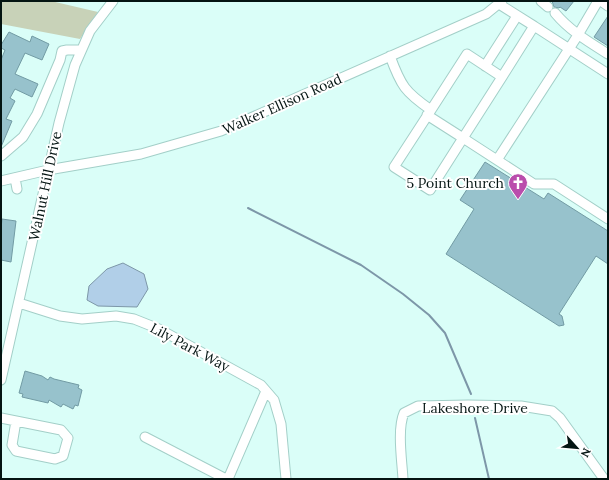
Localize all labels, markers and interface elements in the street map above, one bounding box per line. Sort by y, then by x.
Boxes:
street label: Walker Ellison Road [220,70,344,138]
street label: Walnut Hill Drive [25,129,65,242]
church icon: 5 Point Church [507,172,529,200]
place label: 5 Point Church [406,174,504,192]
street label: Lily Park Way [147,319,233,376]
street label: Lakeshore Drive [422,399,528,417]
north arrow [557,428,597,468]
text: N [578,446,594,460]

